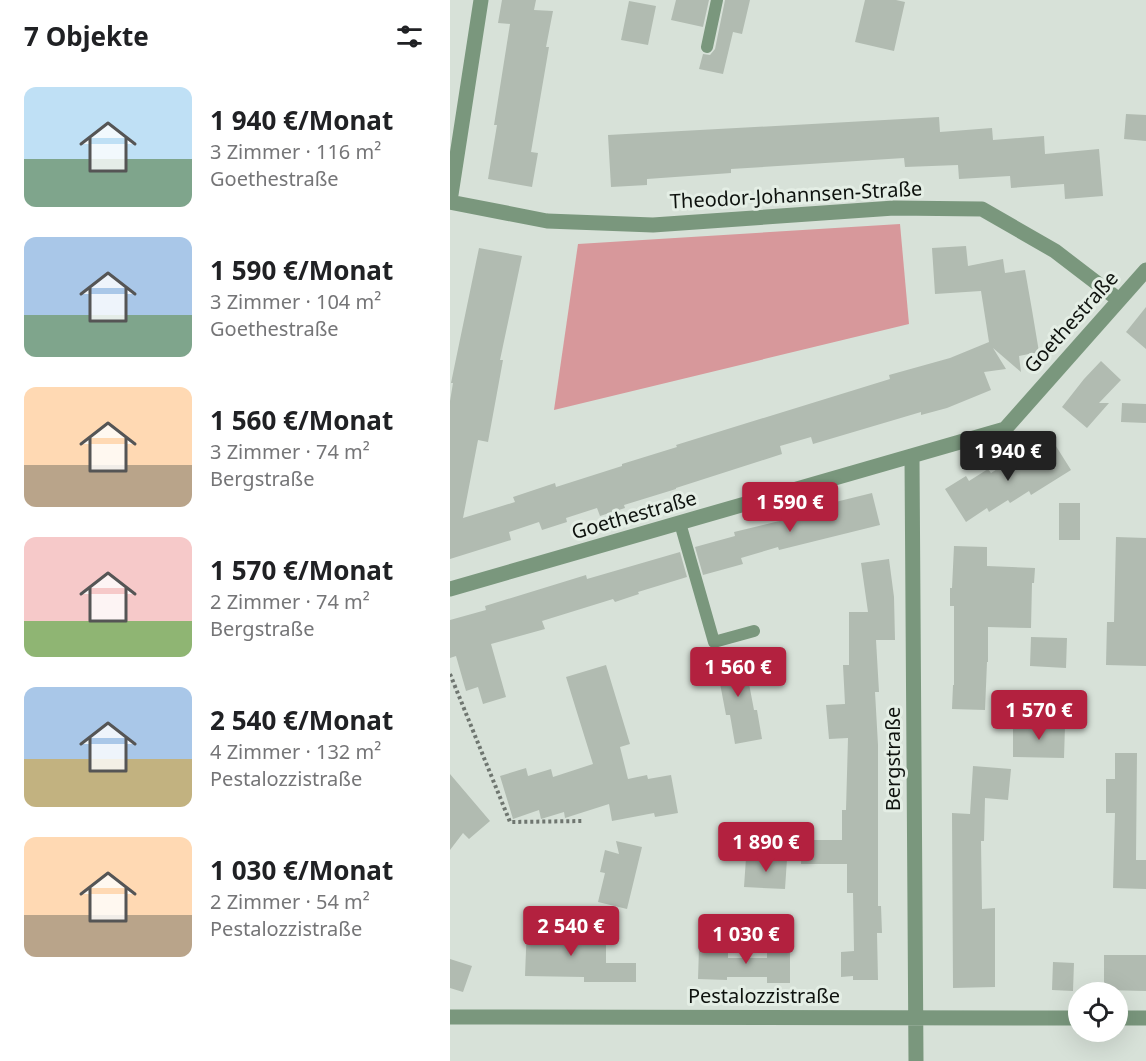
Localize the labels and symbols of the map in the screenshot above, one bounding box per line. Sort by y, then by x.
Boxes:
street label: Theodor-Johannsen-Straße [669,174,923,215]
street label: Goethestraße [1018,265,1124,378]
pin: 1 940 € [953,431,1063,482]
pin: 1 590 € [735,482,845,533]
street label: Goethestraße [568,484,699,545]
pin: 1 560 € [683,647,793,698]
pin: 1 570 € [984,690,1094,741]
street label: Bergstraße [879,707,906,811]
pin: 1 890 € [711,822,821,873]
pin: 2 540 € [516,906,626,957]
pin: 1 030 € [691,914,801,965]
street label: Pestalozzistraße [688,982,840,1009]

